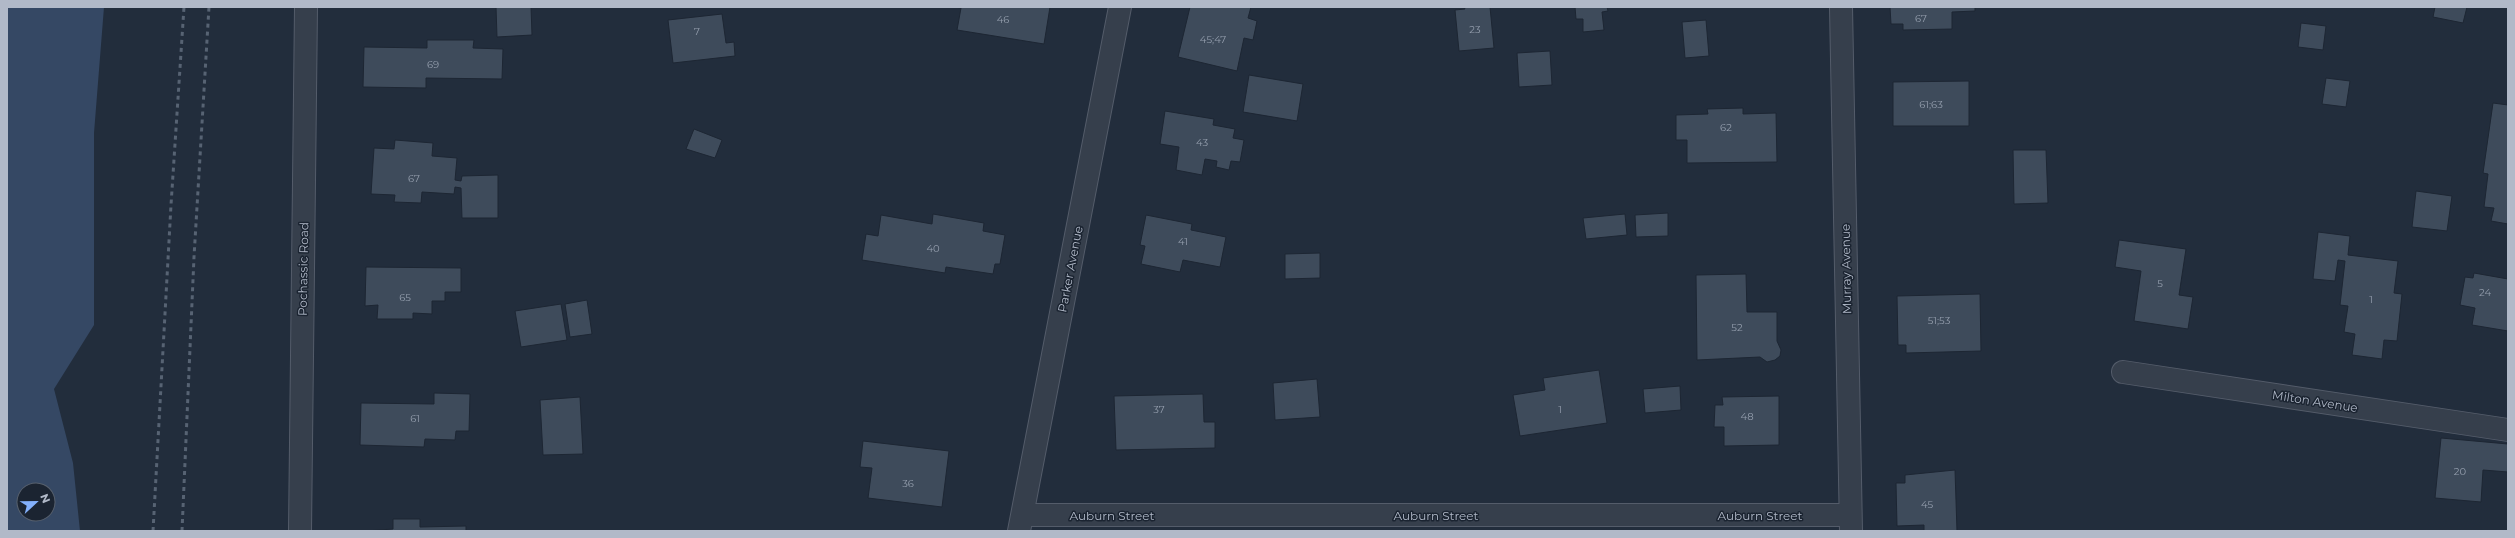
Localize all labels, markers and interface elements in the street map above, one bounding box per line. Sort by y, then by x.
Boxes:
house number: 67 [1915,12,1927,25]
house number: 46 [997,13,1009,26]
house number: 23 [1469,23,1481,36]
house number: 7 [694,25,700,38]
house number: 45;47 [1200,33,1226,46]
house number: 69 [427,58,439,71]
house number: 61;63 [1919,98,1943,111]
house number: 62 [1720,121,1732,134]
house number: 43 [1196,136,1208,149]
house number: 67 [408,172,420,185]
street label: Pochassic Road [295,222,311,316]
street label: Murray Avenue [1838,224,1854,314]
street label: Parker Avenue [1054,225,1086,313]
house number: 41 [1178,235,1188,248]
house number: 40 [926,242,940,255]
house number: 5 [2157,277,2163,290]
house number: 24 [2479,286,2491,299]
house number: 65 [399,291,411,304]
house number: 1 [2369,293,2373,306]
house number: 51;53 [1928,314,1951,327]
house number: 52 [1731,321,1743,334]
street label: Milton Avenue [2271,387,2359,415]
house number: 37 [1153,403,1165,416]
house number: 1 [1558,403,1562,416]
house number: 48 [1740,410,1754,423]
house number: 61 [410,412,420,425]
house number: 20 [2454,465,2467,478]
house number: 36 [902,477,914,490]
north arrow [16,482,56,522]
text: N [37,492,53,505]
house number: 45 [1921,498,1933,511]
street label: Auburn Street [1069,508,1155,523]
street label: Auburn Street [1393,508,1479,523]
street label: Auburn Street [1717,508,1803,523]

